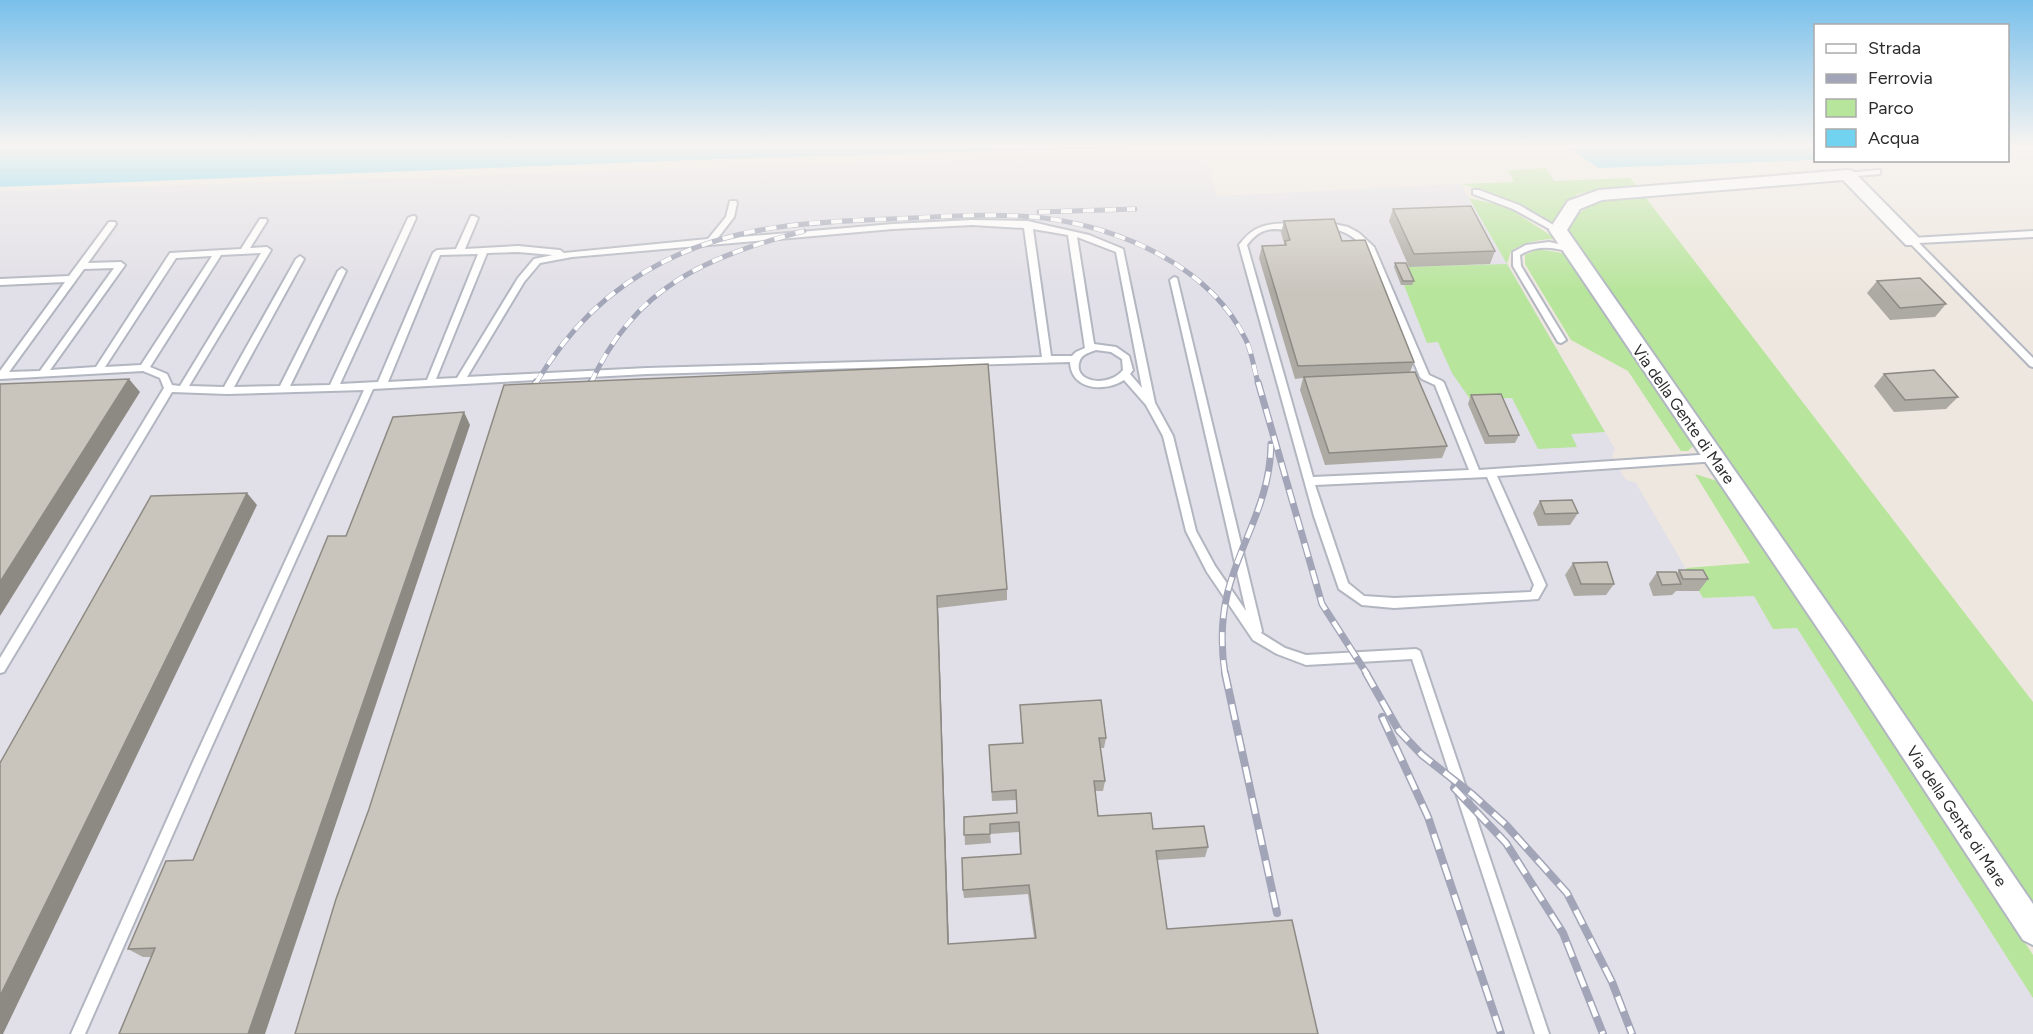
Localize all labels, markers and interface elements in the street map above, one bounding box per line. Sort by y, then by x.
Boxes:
legend [1814,24,2009,162]
text: Strada [1868,37,1921,59]
text: Ferrovia [1868,67,1933,89]
text: Parco [1868,97,1914,119]
text: Acqua [1868,127,1919,149]
street label: Via della Gente di Mare [1628,341,1739,488]
street label: Via della Gente di Mare [1902,742,2011,890]

